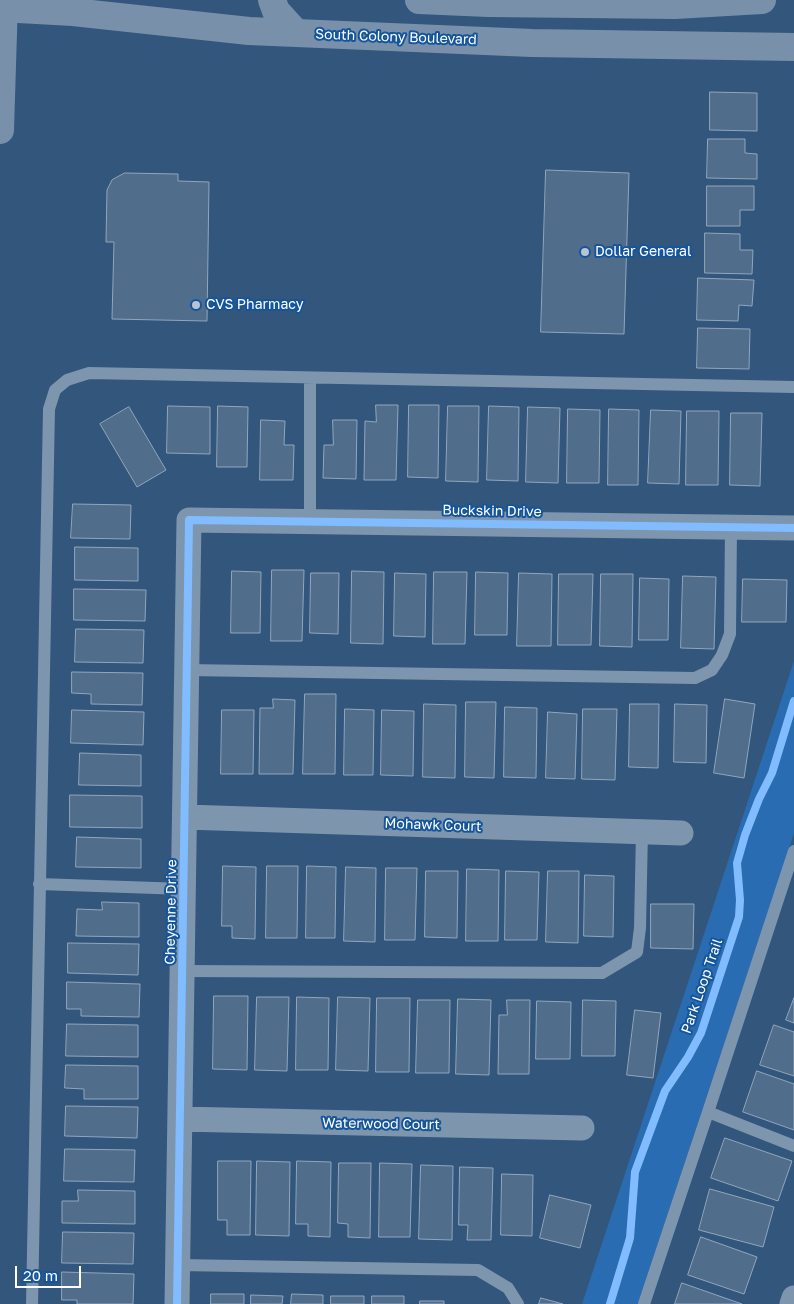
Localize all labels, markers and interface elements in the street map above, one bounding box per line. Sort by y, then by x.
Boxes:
street label: South Colony Boulevard [315,26,477,48]
place label: Dollar General [595,244,691,260]
marker: Dollar General [579,246,591,258]
place label: CVS Pharmacy [206,297,304,313]
marker: CVS Pharmacy [190,299,202,311]
street label: Buckskin Drive [442,502,542,520]
street label: Mohawk Court [384,815,482,835]
street label: Cheyenne Drive [162,859,180,965]
street label: Park Loop Trail [678,936,726,1036]
street label: Waterwood Court [322,1115,440,1133]
scale bar [18,1256,84,1288]
text: 20 m [23,1266,58,1284]

